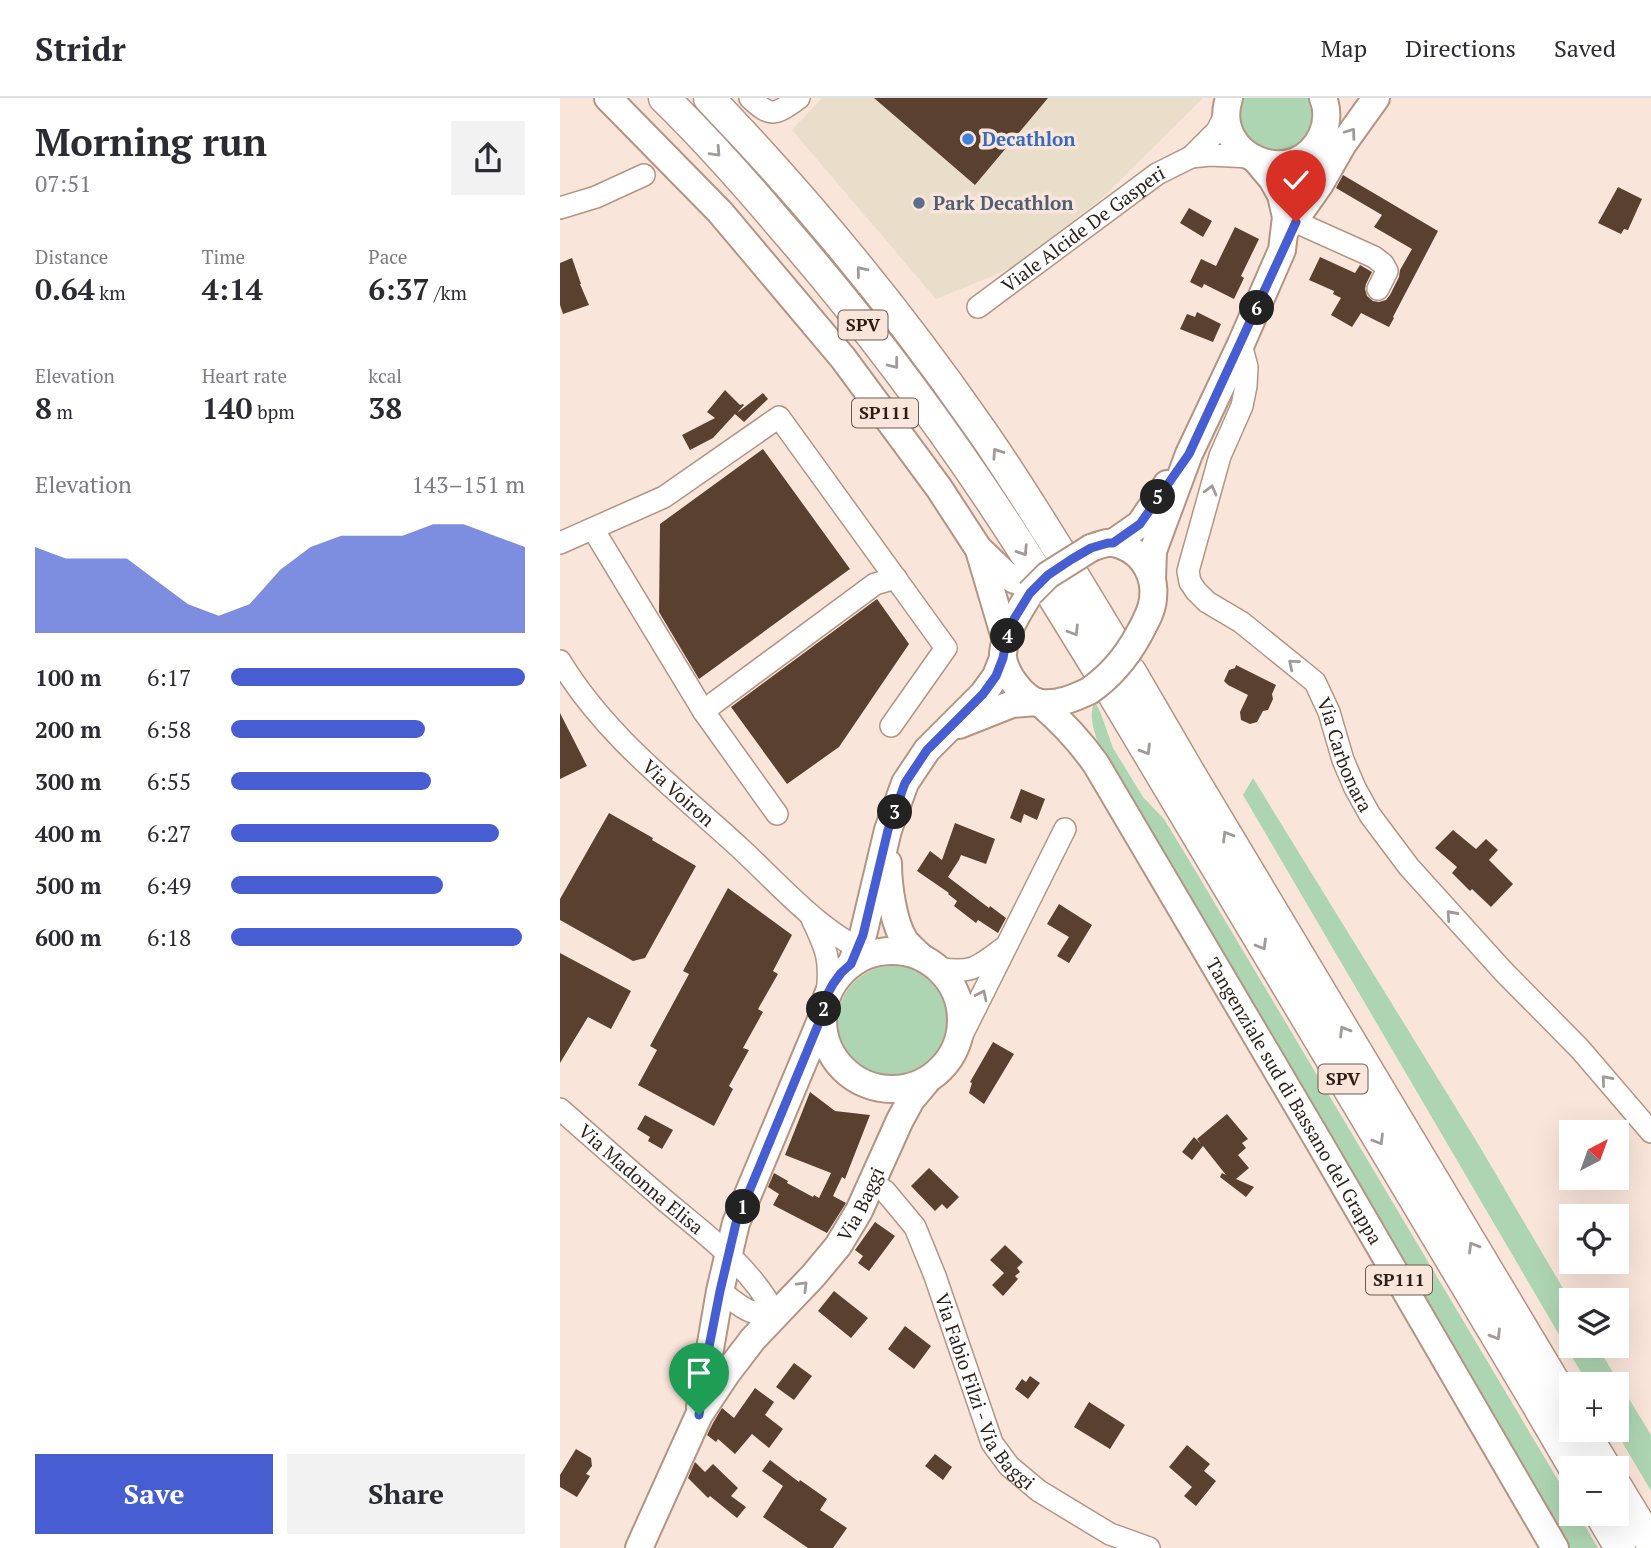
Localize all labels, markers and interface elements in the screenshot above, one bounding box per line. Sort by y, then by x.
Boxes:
text: Stridr [35,27,126,70]
text: Map [1321,32,1367,64]
text: Directions [1405,32,1516,64]
text: Saved [1554,32,1616,64]
text: Morning run [35,117,267,167]
button: share [451,121,525,195]
place label: Decathlon [982,126,1076,151]
one-way arrow [1343,128,1355,141]
marker: Decathlon [960,131,976,147]
one-way arrow [708,144,720,157]
pin [1266,150,1326,222]
street label: Viale Alcide De Gasperi [996,159,1169,298]
icon: check [1277,161,1315,199]
text: 07:51 [35,168,92,199]
place label: Park Decathlon [933,190,1074,215]
marker: Park Decathlon [911,195,927,211]
text: Distance [35,244,108,269]
text: Time [202,244,245,269]
text: Pace [368,244,407,269]
one-way arrow [857,267,870,279]
text: 0.64 [35,269,95,309]
text: 4:14 [202,269,263,309]
text: 6:37 [368,269,429,309]
text: km [95,280,126,305]
text: /km [429,280,467,305]
pin: 6 [1240,290,1274,326]
text: 6 [1251,295,1262,320]
road number: SPV [838,310,888,340]
one-way arrow [885,356,898,369]
text: Elevation [35,363,115,388]
text: Heart rate [202,363,287,388]
text: kcal [368,363,402,388]
text: 8 [35,388,52,428]
text: 140 [202,388,253,428]
text: 38 [368,388,402,428]
road number: SP111 [852,398,918,428]
text: m [52,399,73,424]
text: bpm [253,399,295,424]
one-way arrow [992,448,1005,461]
text: Elevation [35,469,132,500]
text: 143–151 m [412,469,525,500]
pin: 5 [1140,480,1176,514]
text: 5 [1152,484,1163,509]
one-way arrow [1203,484,1217,496]
one-way arrow [1015,543,1028,556]
pin: 4 [990,618,1026,654]
text: 4 [1002,623,1013,648]
one-way arrow [1066,624,1079,637]
one-way arrow [1288,660,1301,672]
text: 100 m [35,662,101,693]
text: 6:17 [147,662,191,693]
street label: Via Carbonara [1312,693,1379,816]
text: 200 m [35,714,101,745]
text: 6:58 [147,714,191,745]
one-way arrow [1137,742,1150,755]
street label: Via Voiron [637,753,720,832]
text: 300 m [35,766,101,797]
text: 6:55 [147,766,191,797]
pin: 3 [878,794,912,830]
text: 3 [889,799,900,824]
text: 400 m [35,818,101,849]
text: 6:27 [147,818,191,849]
one-way arrow [1222,830,1235,843]
text: 500 m [35,870,101,901]
text: 6:49 [147,870,191,901]
one-way arrow [1446,910,1459,923]
text: 600 m [35,922,101,953]
text: 6:18 [147,922,191,953]
one-way arrow [1254,937,1267,950]
street label: Tangenziale sud di Bassano del Grappa [1201,953,1389,1249]
one-way arrow [974,990,988,1002]
pin: 2 [806,992,842,1026]
text: 2 [818,996,829,1021]
one-way arrow [1339,1025,1352,1038]
road number: SPV [1318,1064,1368,1094]
one-way arrow [1602,1075,1614,1088]
street label: Via Madonna Elisa [573,1118,709,1240]
north arrow [1559,1120,1629,1190]
map controls [1559,1120,1629,1526]
one-way arrow [1371,1133,1384,1146]
street label: Via Baggi [831,1163,889,1246]
pin: 1 [726,1190,760,1224]
text: 1 [737,1194,748,1219]
button: locate [1559,1204,1629,1274]
one-way arrow [1469,1242,1482,1255]
road number: SP111 [1366,1266,1432,1294]
one-way arrow [795,1282,808,1295]
button: layers [1559,1288,1629,1358]
street label: Via Fabio Filzi - Via Baggi [930,1290,1040,1494]
one-way arrow [1488,1328,1501,1341]
pin [669,1343,729,1415]
icon: arrive [680,1354,718,1392]
button: + [1559,1372,1629,1442]
button: Save [35,1454,273,1534]
button: Share [287,1454,525,1534]
button: − [1559,1456,1629,1526]

